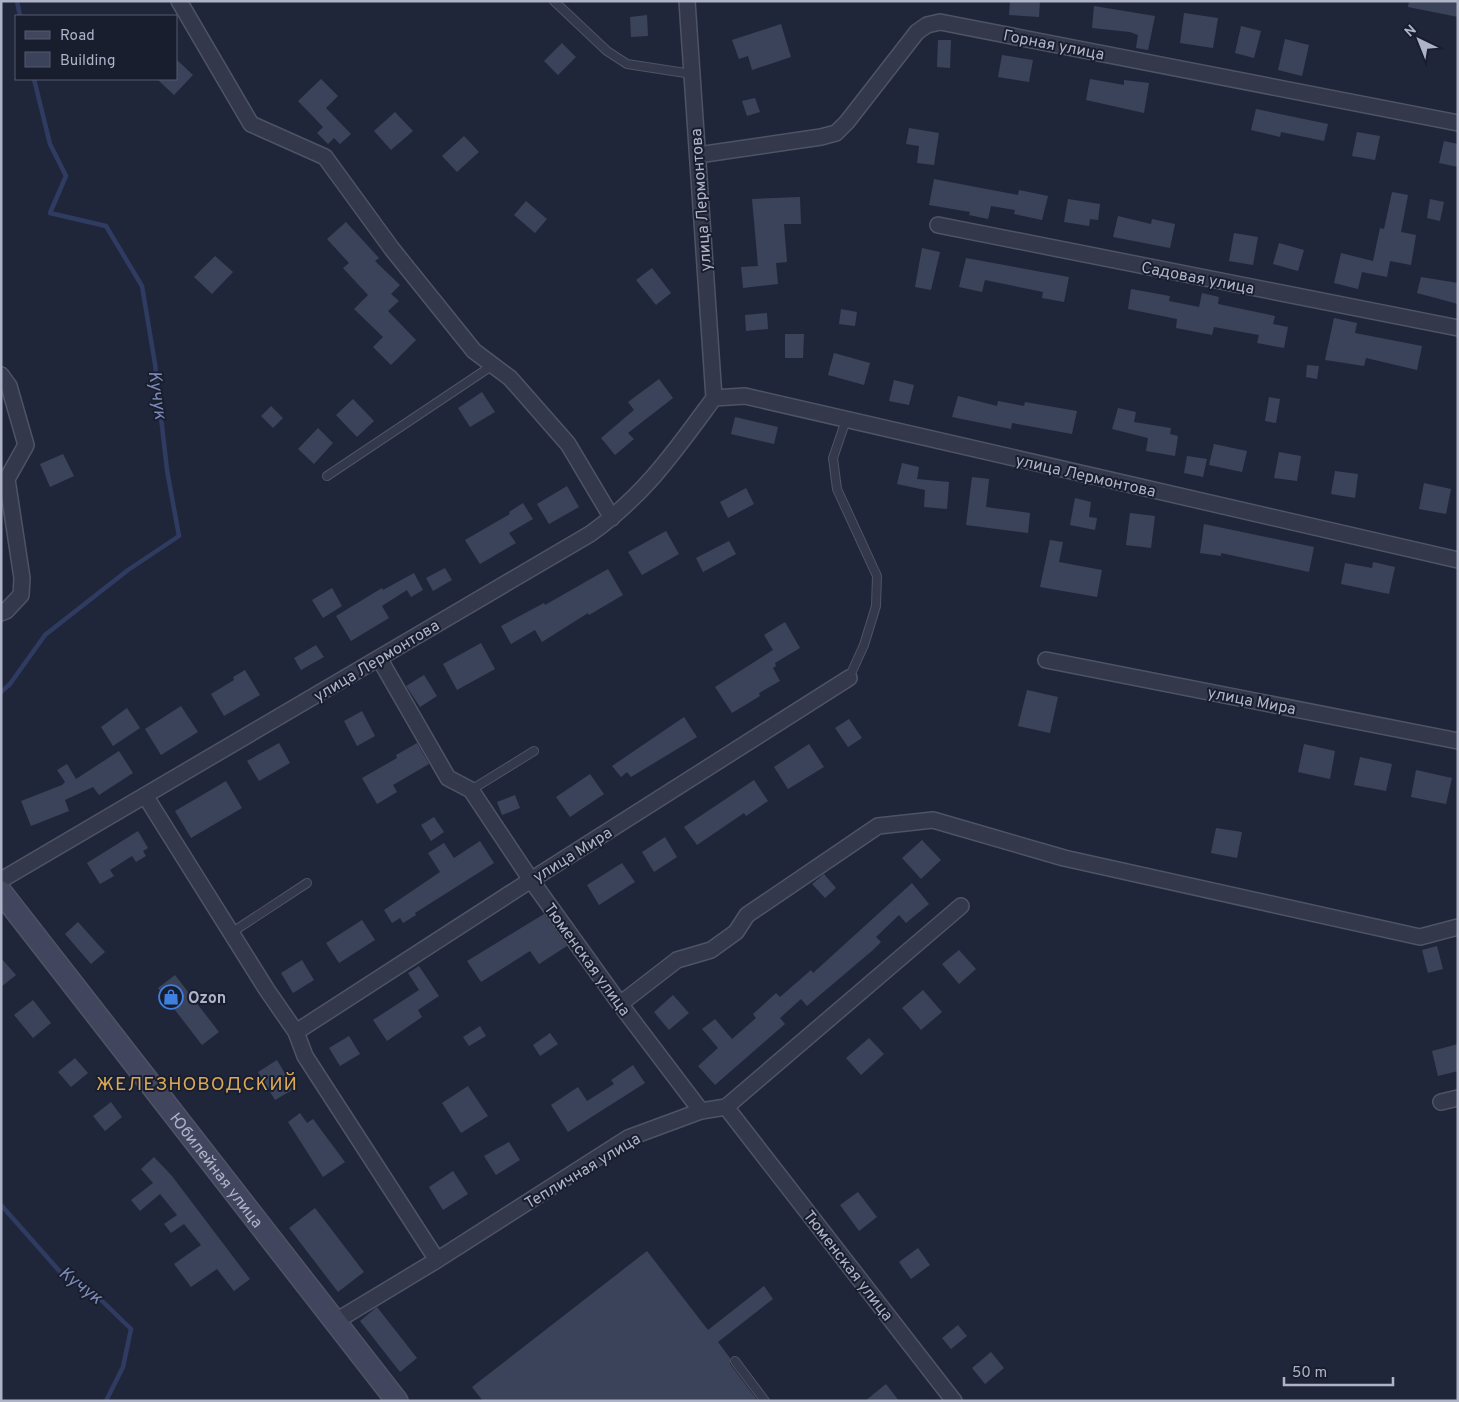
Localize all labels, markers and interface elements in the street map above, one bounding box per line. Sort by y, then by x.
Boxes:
legend [15,15,178,80]
north arrow [1394,15,1444,65]
text: N [1402,22,1421,41]
street label: Горная улица [1001,26,1106,66]
text: Road [60,27,95,46]
text: Building [60,52,115,71]
street label: улица Лермонтова [687,128,717,272]
street label: Садовая улица [1139,258,1256,300]
water label: Кучук [142,369,171,422]
street label: улица Лермонтова [1013,451,1158,503]
street label: улица Лермонтова [310,616,444,707]
street label: улица Мира [1206,684,1298,720]
street label: улица Мира [530,823,616,888]
street label: Тюменская улица [539,900,634,1021]
shop icon: Ozon [158,984,184,1010]
place label: Ozon [188,989,226,1009]
district label: ЖЕЛЕЗНОВОДСКИЙ [96,1072,298,1097]
street label: Юбилейная улица [165,1110,267,1233]
street label: Тепличная улица [522,1129,645,1214]
street label: Тюменская улица [798,1207,897,1326]
water label: Кучук [54,1262,107,1311]
scale bar [1284,1354,1393,1386]
text: 50 m [1292,1364,1327,1383]

